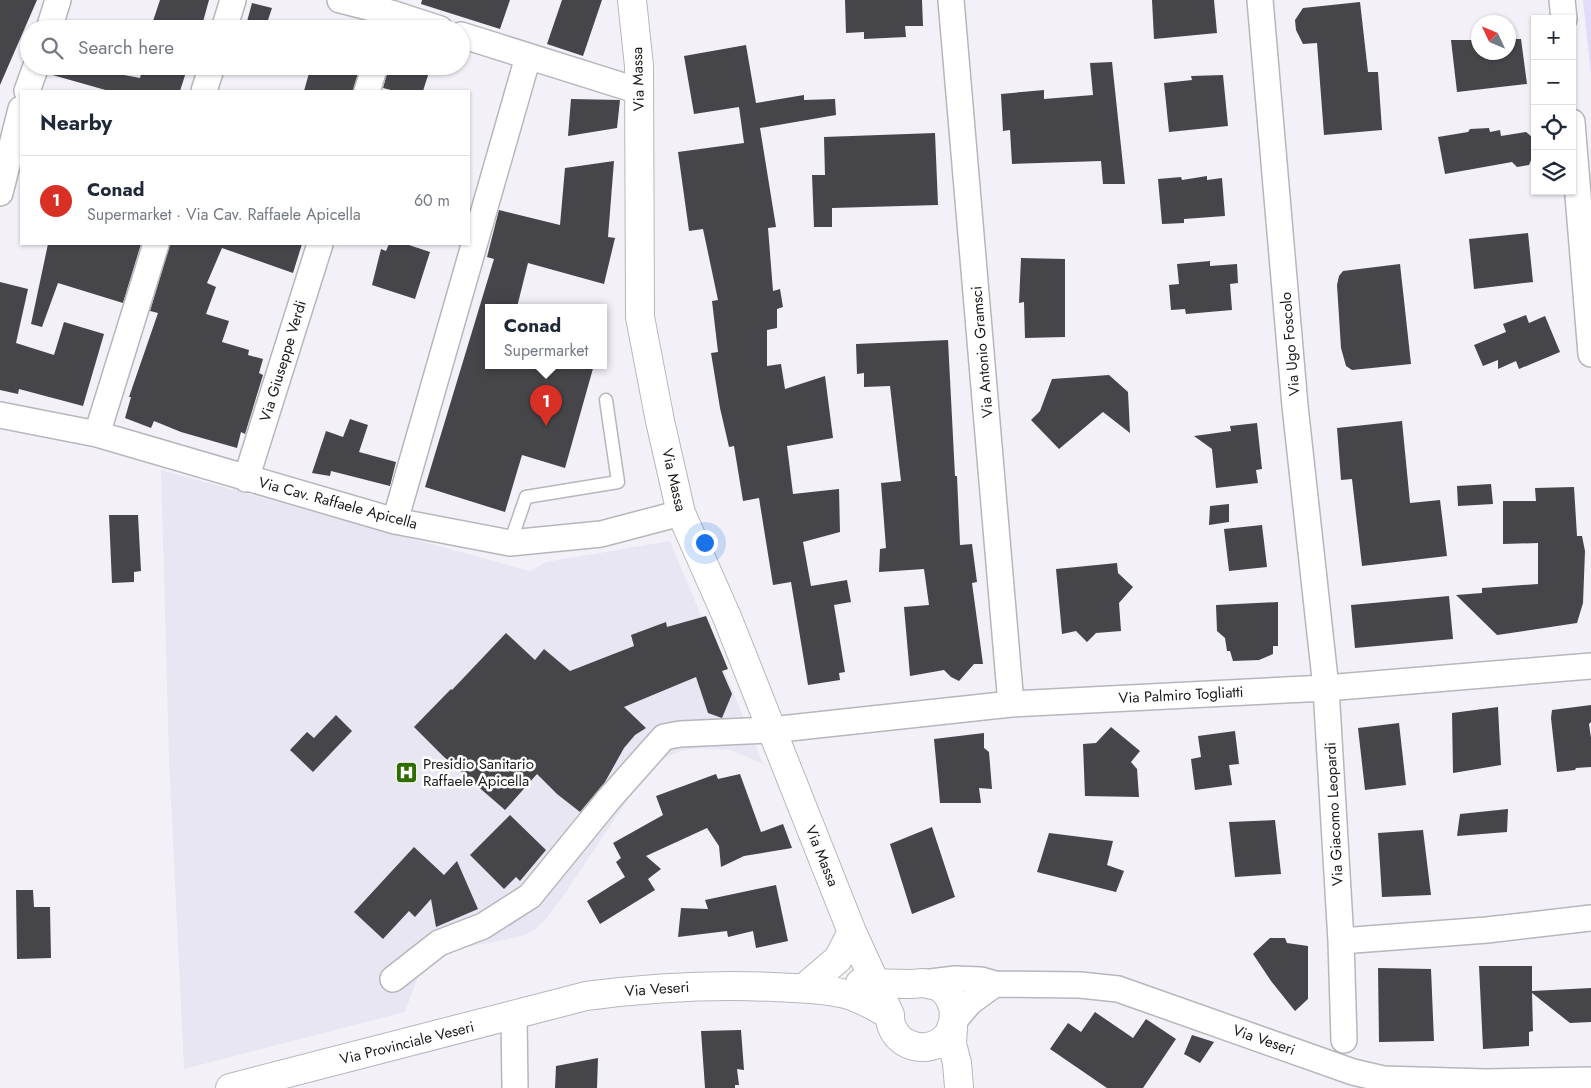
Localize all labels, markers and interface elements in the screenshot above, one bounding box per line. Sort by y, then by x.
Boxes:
north arrow [1471,15,1516,60]
map controls [1531,15,1576,195]
button: + [1531,15,1576,60]
search box [20,20,470,75]
icon: search [38,34,66,62]
text: Search here [78,34,174,61]
street label: Via Massa [626,47,650,111]
button: − [1531,60,1576,105]
button: locate [1531,105,1576,150]
text: Nearby [40,108,112,138]
button: layers [1531,150,1576,195]
text: Conad [87,176,144,203]
text: 1 [52,189,60,212]
text: 60 m [414,189,450,212]
text: Supermarket · Via Cav. Raffaele Apicella [87,203,361,226]
street label: Via Antonio Gramsci [965,285,999,419]
street label: Via Ugo Foscolo [1274,291,1306,397]
street label: Via Giuseppe Verdi [254,298,312,424]
popup [485,304,607,369]
text: Conad [504,312,561,339]
text: Supermarket [504,339,588,362]
pin: 1 [530,385,562,426]
street label: Via Massa [656,446,692,514]
street label: Via Cav. Raffaele Apicella [256,471,420,535]
your location [692,530,718,556]
street label: Via Palmiro Togliatti [1118,681,1244,709]
street label: Via Giacomo Leopardi [1319,742,1349,886]
place label: Presidio Sanitario Raffaele Apicella [423,753,534,792]
hospital icon: Presidio Sanitario Raffaele Apicella [395,761,419,785]
street label: Via Massa [800,822,844,890]
street label: Via Veseri [624,976,690,1002]
street label: Via Provinciale Veseri [337,1016,477,1070]
street label: Via Veseri [1230,1019,1298,1061]

